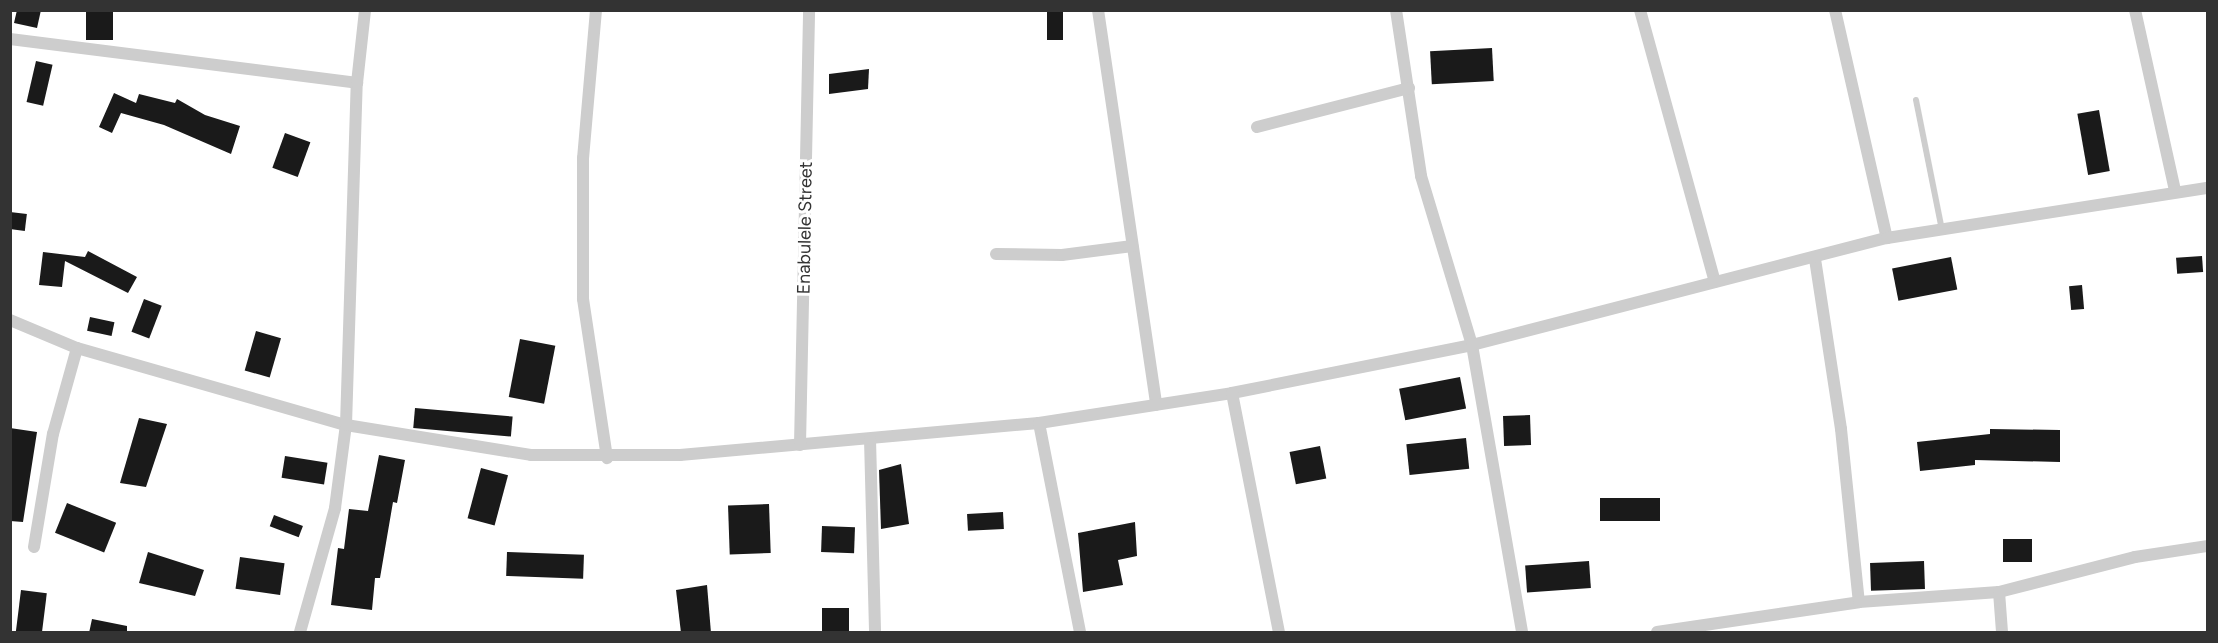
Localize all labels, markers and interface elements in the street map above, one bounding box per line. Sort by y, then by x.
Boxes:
street label: Enabulele Street [793,161,817,295]

